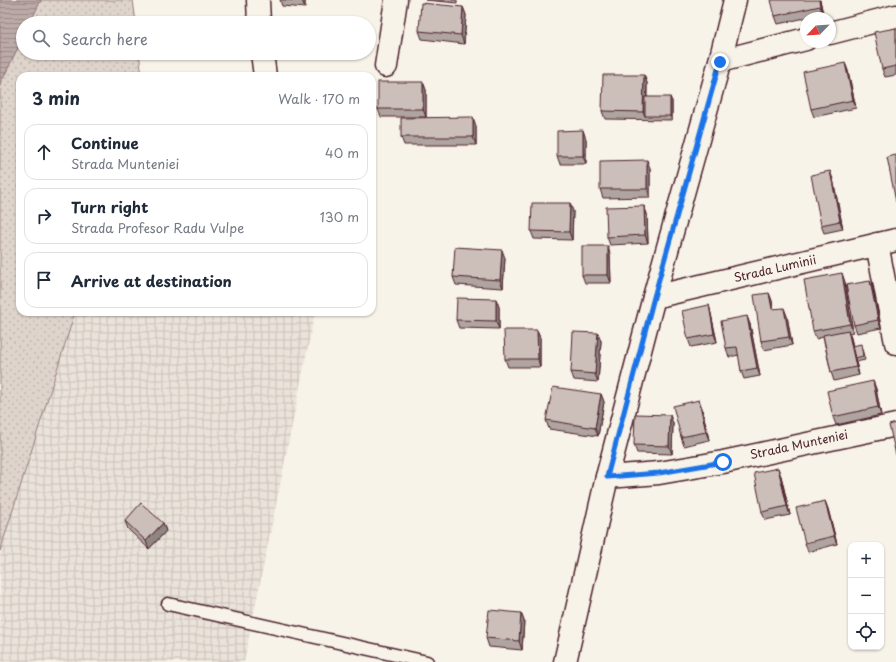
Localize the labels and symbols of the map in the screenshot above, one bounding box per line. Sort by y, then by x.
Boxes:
north arrow [800,12,836,48]
route end [711,53,729,71]
street label: Strada Luminii [732,250,818,286]
street label: Strada Munteniei [748,425,850,463]
route start [714,453,732,471]

